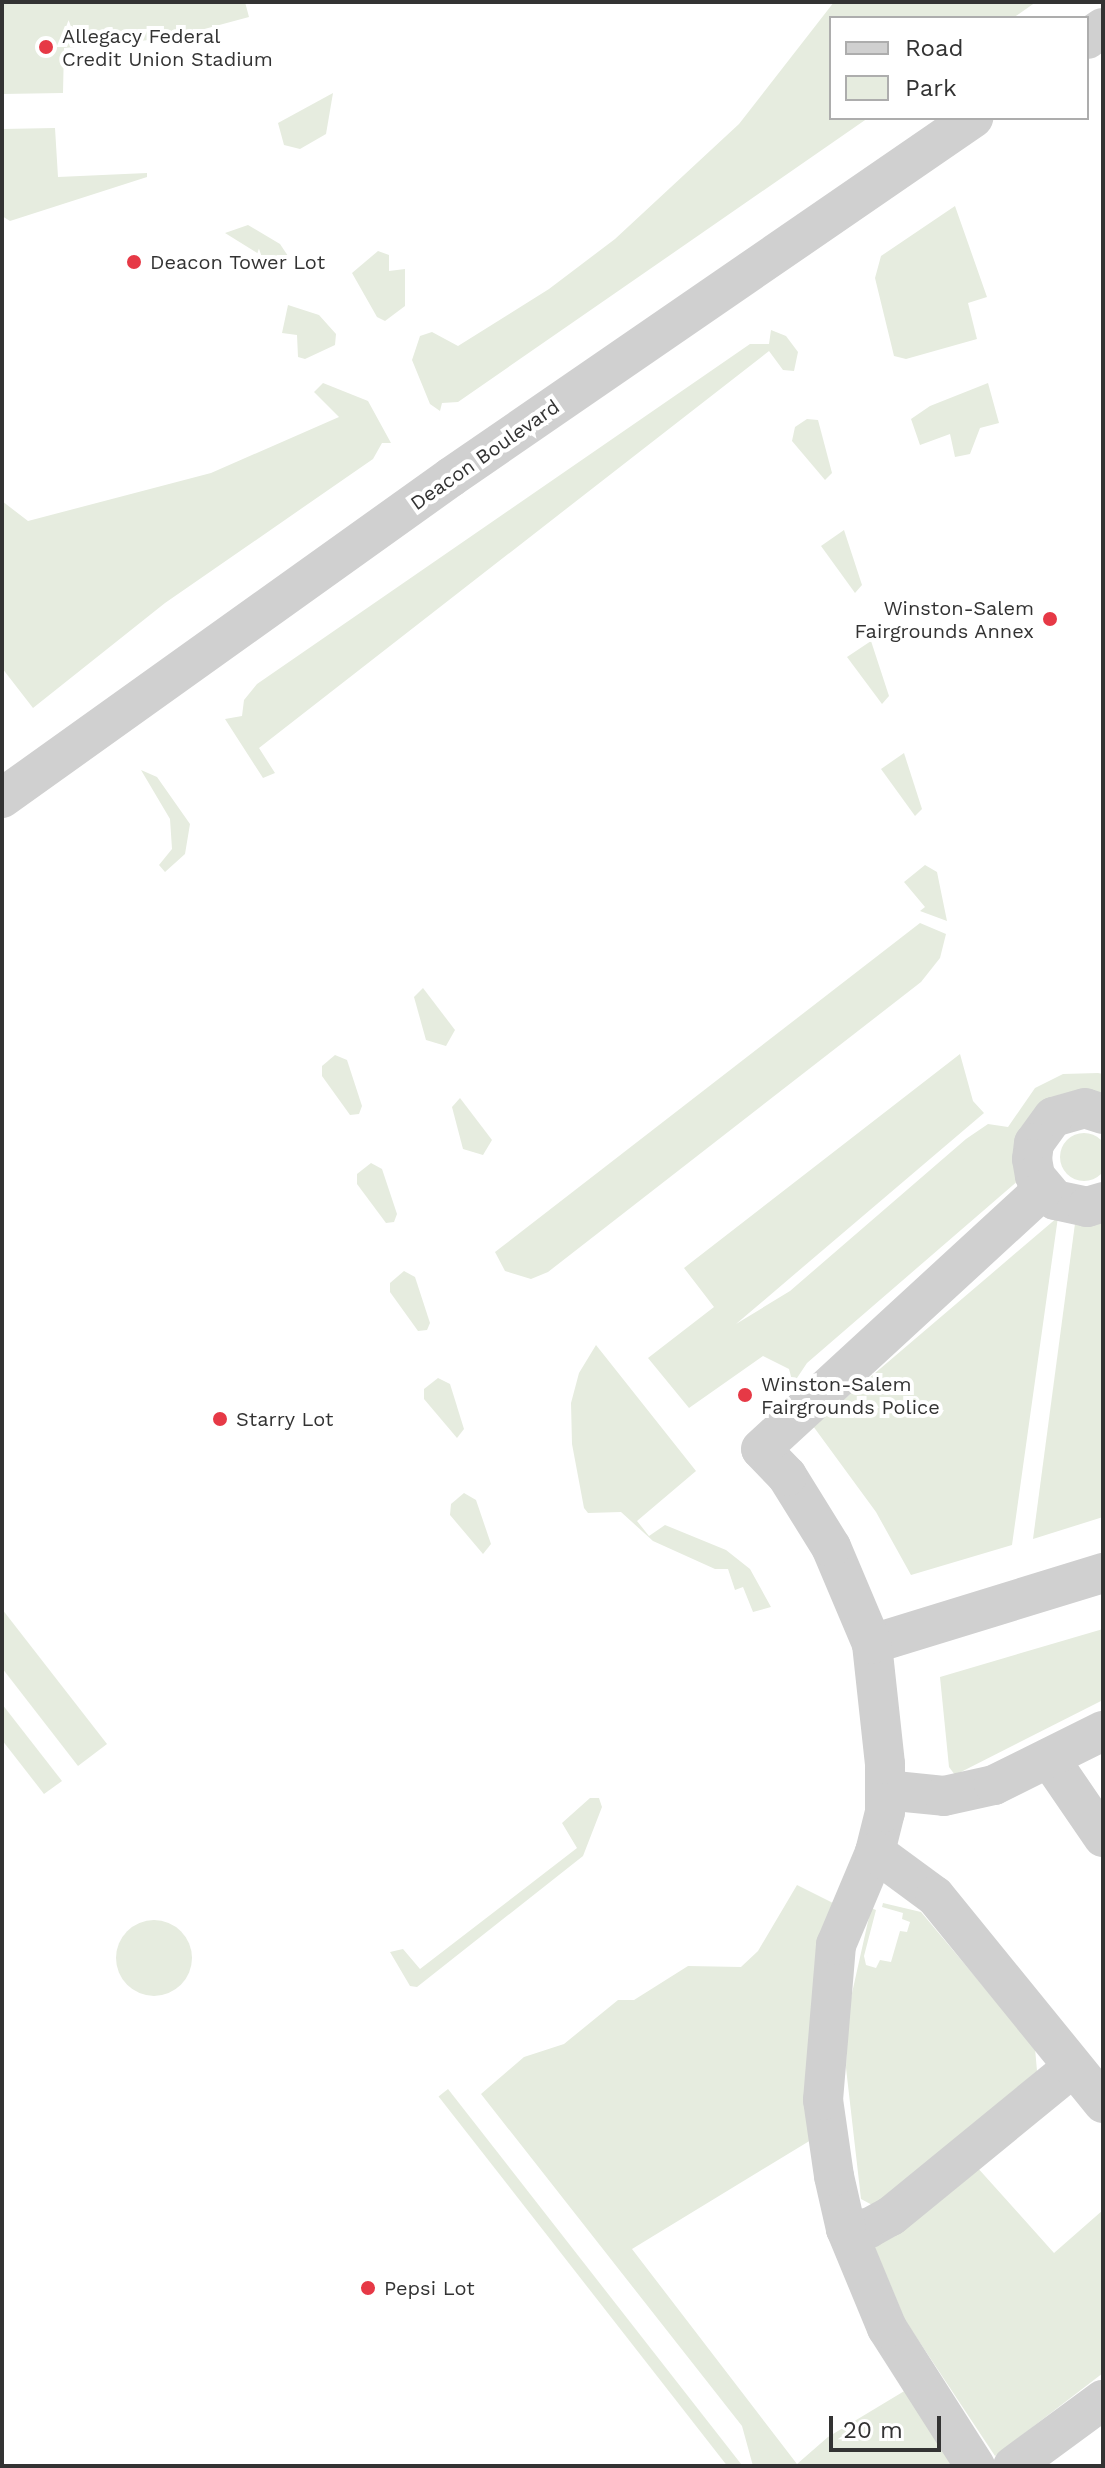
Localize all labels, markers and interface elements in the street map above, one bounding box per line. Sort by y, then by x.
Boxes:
legend [829,16,1089,120]
place label: Allegacy Federal Credit Union Stadium [62,24,273,71]
text: Road [905,34,964,62]
marker: Allegacy Federal Credit Union Stadium [37,38,55,56]
text: Park [905,74,957,102]
place label: Deacon Tower Lot [150,250,326,274]
marker: Deacon Tower Lot [125,253,143,271]
street label: Deacon Boulevard [406,395,564,515]
place label: Winston-Salem Fairgrounds Annex [854,596,1034,643]
marker: Winston-Salem Fairgrounds Annex [1041,610,1059,628]
place label: Winston-Salem Fairgrounds Police [761,1372,940,1419]
marker: Winston-Salem Fairgrounds Police [736,1386,754,1404]
place label: Starry Lot [236,1407,334,1431]
marker: Starry Lot [211,1410,229,1428]
place label: Pepsi Lot [384,2276,475,2300]
marker: Pepsi Lot [359,2279,377,2297]
scale bar [833,2400,945,2450]
text: 20 m [843,2416,903,2444]

